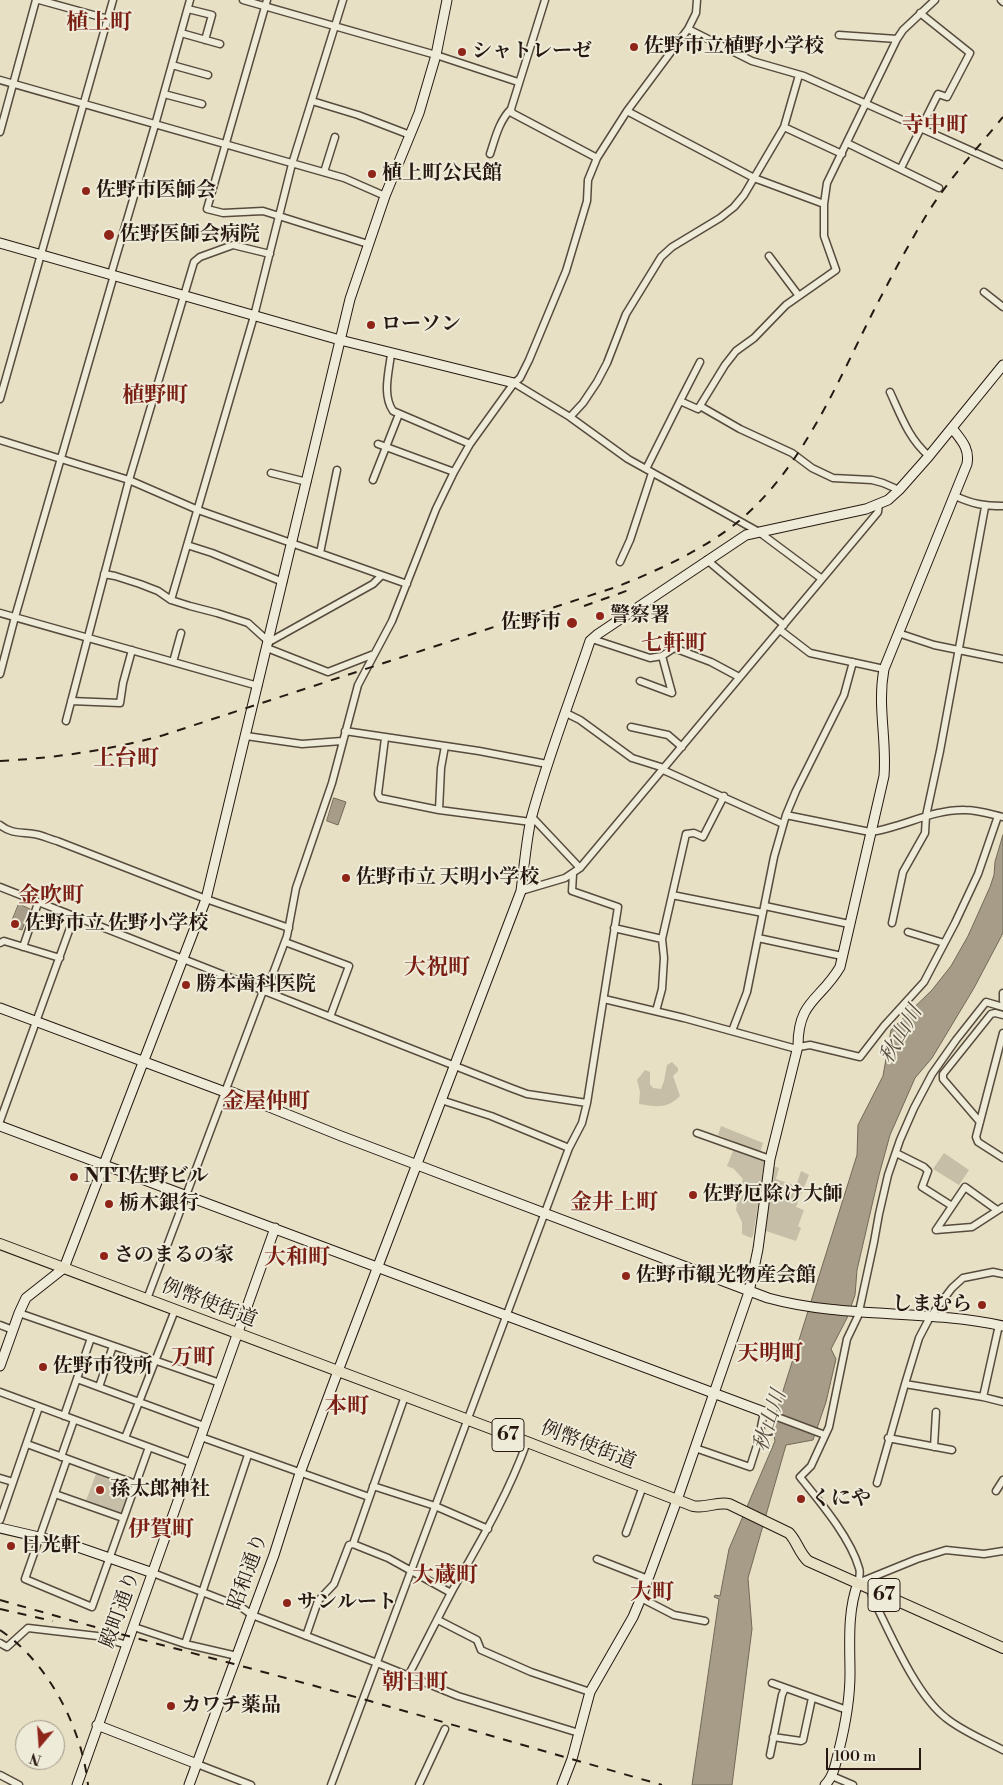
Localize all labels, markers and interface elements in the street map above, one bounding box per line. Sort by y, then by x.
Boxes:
district label: 植上町 [66,11,132,37]
place label: 佐野市立植野小学校 [644,35,824,59]
place label: シャトレーゼ [472,40,592,64]
marker: 佐野市立植野小学校 [628,41,640,53]
marker: シャトレーゼ [456,46,468,58]
district label: 寺中町 [902,114,968,140]
place label: 植上町公民館 [382,162,502,186]
marker: 植上町公民館 [366,168,378,180]
place label: 佐野市医師会 [96,179,216,203]
marker: 佐野市医師会 [80,185,92,197]
place label: 佐野医師会病院 [120,223,260,247]
marker: 佐野医師会病院 [102,228,116,242]
place label: ローソン [381,313,461,337]
marker: ローソン [365,319,377,331]
district label: 植野町 [122,384,188,410]
place label: 警察署 [610,604,670,628]
marker: 警察署 [594,610,606,622]
place label: 佐野市 [501,611,561,635]
marker: 佐野市 [565,616,579,630]
district label: 七軒町 [641,632,707,658]
district label: 上台町 [93,747,159,773]
place label: 佐野市立 天明小学校 [356,866,539,890]
marker: 佐野市立 天明小学校 [340,872,352,884]
district label: 金吹町 [18,884,84,910]
place label: 佐野市立 佐野小学校 [25,912,208,936]
marker: 佐野市立 佐野小学校 [9,918,21,930]
district label: 大祝町 [404,956,470,982]
place label: 勝本歯科医院 [196,973,316,997]
marker: 勝本歯科医院 [180,979,192,991]
water label: 秋山川 [875,1001,929,1069]
district label: 金屋仲町 [222,1090,310,1116]
place label: NTT佐野ビル [84,1165,209,1189]
marker: NTT佐野ビル [68,1171,80,1183]
place label: 佐野厄除け大師 [703,1183,843,1207]
marker: 佐野厄除け大師 [687,1189,699,1201]
district label: 金井上町 [570,1191,658,1217]
place label: 栃木銀行 [119,1192,199,1216]
marker: 栃木銀行 [103,1198,115,1210]
place label: さのまるの家 [114,1244,234,1268]
district label: 大和町 [264,1246,330,1272]
marker: さのまるの家 [98,1250,110,1262]
place label: 佐野市観光物産会館 [636,1264,816,1288]
marker: 佐野市観光物産会館 [620,1270,632,1282]
street label: 例幣使街道 [158,1275,260,1333]
place label: しまむら [892,1293,972,1317]
marker: しまむら [976,1299,988,1311]
district label: 天明町 [737,1342,803,1368]
district label: 万町 [171,1346,215,1372]
place label: 佐野市役所 [53,1355,153,1379]
marker: 佐野市役所 [37,1361,49,1373]
water label: 秋山川 [749,1387,793,1455]
district label: 本町 [325,1395,369,1421]
street label: 例幣使街道 [537,1417,639,1475]
road number: 67 [492,1418,524,1452]
place label: 孫太郎神社 [110,1478,210,1502]
marker: 孫太郎神社 [94,1484,106,1496]
place label: くにや [811,1487,871,1511]
marker: くにや [795,1493,807,1505]
district label: 伊賀町 [128,1518,194,1544]
street label: 昭和通り [224,1530,274,1614]
place label: 日光軒 [21,1534,81,1558]
marker: 日光軒 [5,1540,17,1552]
district label: 大蔵町 [412,1564,478,1590]
street label: 殿町通り [96,1568,146,1652]
road number: 67 [868,1578,900,1612]
district label: 大町 [630,1581,674,1607]
place label: サンルート [297,1591,397,1615]
marker: サンルート [281,1597,293,1609]
district label: 朝日町 [382,1671,448,1697]
place label: カワチ薬品 [181,1694,281,1718]
marker: カワチ薬品 [165,1700,177,1712]
north arrow [15,1720,65,1770]
scale bar [828,1738,923,1770]
text: 100 m [834,1747,876,1766]
text: N [28,1748,44,1769]

